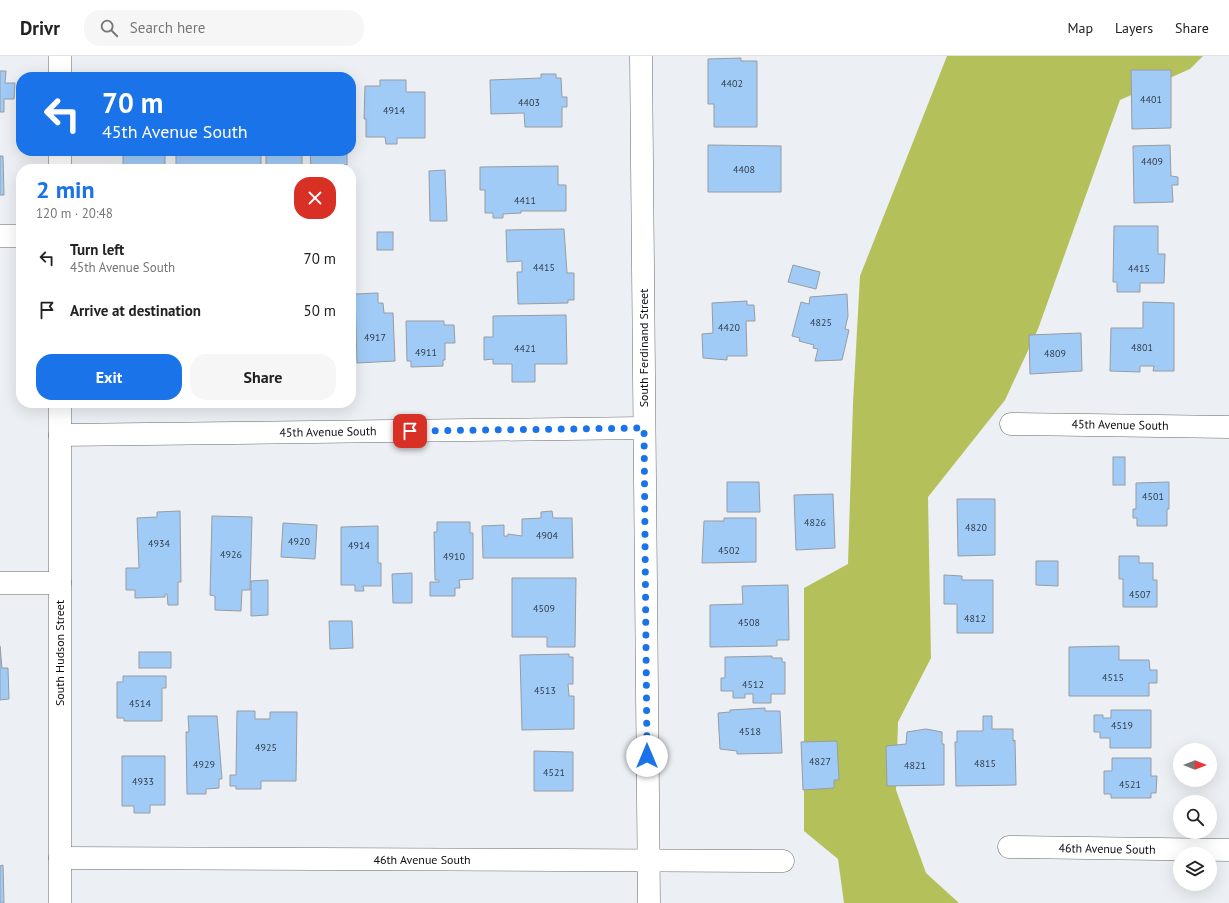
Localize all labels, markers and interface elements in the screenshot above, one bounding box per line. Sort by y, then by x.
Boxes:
search box [84,10,364,46]
text: Drivr [20,16,60,40]
icon: search [98,17,120,39]
text: Search here [130,18,205,37]
text: Map [1067,19,1093,37]
text: Layers [1115,19,1153,37]
text: Share [1175,19,1209,37]
house number: 4402 [721,77,743,90]
text: 70 m [102,84,163,121]
icon: left [36,88,88,140]
house number: 4401 [1140,93,1162,106]
house number: 4403 [518,96,540,109]
house number: 4914 [383,104,405,117]
text: 45th Avenue South [102,120,248,143]
house number: 4409 [1141,155,1163,168]
house number: 4408 [733,163,755,176]
text: 2 min [36,174,95,205]
button: close [294,177,336,219]
house number: 4411 [514,194,536,207]
text: 120 m · 20:48 [36,205,113,222]
text: Turn left [70,240,124,259]
icon: left [36,247,58,269]
text: 70 m [303,249,336,268]
text: 45th Avenue South [70,259,175,276]
house number: 4415 [533,261,555,274]
house number: 4415 [1128,262,1150,275]
street label: South Ferdinand Street [636,289,651,407]
icon: arrive [36,299,58,321]
text: Arrive at destination [70,301,201,320]
text: 50 m [303,301,336,320]
house number: 4825 [810,316,832,329]
house number: 4420 [718,321,740,334]
house number: 4917 [364,331,386,344]
house number: 4801 [1131,341,1153,354]
house number: 4421 [514,342,536,355]
house number: 4911 [415,346,437,359]
house number: 4809 [1044,347,1066,360]
button: Exit [36,354,182,400]
button: Share [190,354,336,400]
pin [393,414,427,448]
street label: 45th Avenue South [1071,416,1169,433]
icon: arrive [399,420,421,442]
street label: 45th Avenue South [279,423,377,440]
house number: 4501 [1142,490,1164,503]
house number: 4826 [804,516,826,529]
house number: 4820 [965,521,987,534]
house number: 4904 [536,529,558,542]
house number: 4920 [288,535,310,548]
house number: 4934 [148,537,170,550]
house number: 4914 [348,539,370,552]
house number: 4502 [718,544,740,557]
house number: 4926 [220,548,242,561]
house number: 4910 [443,550,465,563]
house number: 4507 [1129,588,1151,601]
street label: South Hudson Street [52,600,67,706]
house number: 4509 [533,602,555,615]
house number: 4812 [964,612,986,625]
house number: 4508 [738,616,760,629]
house number: 4515 [1102,671,1124,684]
house number: 4512 [742,678,764,691]
house number: 4513 [534,684,556,697]
house number: 4514 [129,697,151,710]
house number: 4519 [1111,719,1133,732]
house number: 4518 [739,725,761,738]
position arrow [626,735,668,777]
house number: 4925 [255,741,277,754]
north arrow [1173,743,1217,787]
map controls [1173,743,1217,891]
house number: 4827 [809,755,831,768]
house number: 4815 [974,757,996,770]
house number: 4929 [193,758,215,771]
house number: 4821 [904,759,926,772]
house number: 4521 [543,766,565,779]
house number: 4933 [132,775,154,788]
house number: 4521 [1119,778,1141,791]
button: search [1173,795,1217,839]
street label: 46th Avenue South [1058,840,1156,857]
button: layers [1173,847,1217,891]
street label: 46th Avenue South [373,852,471,867]

